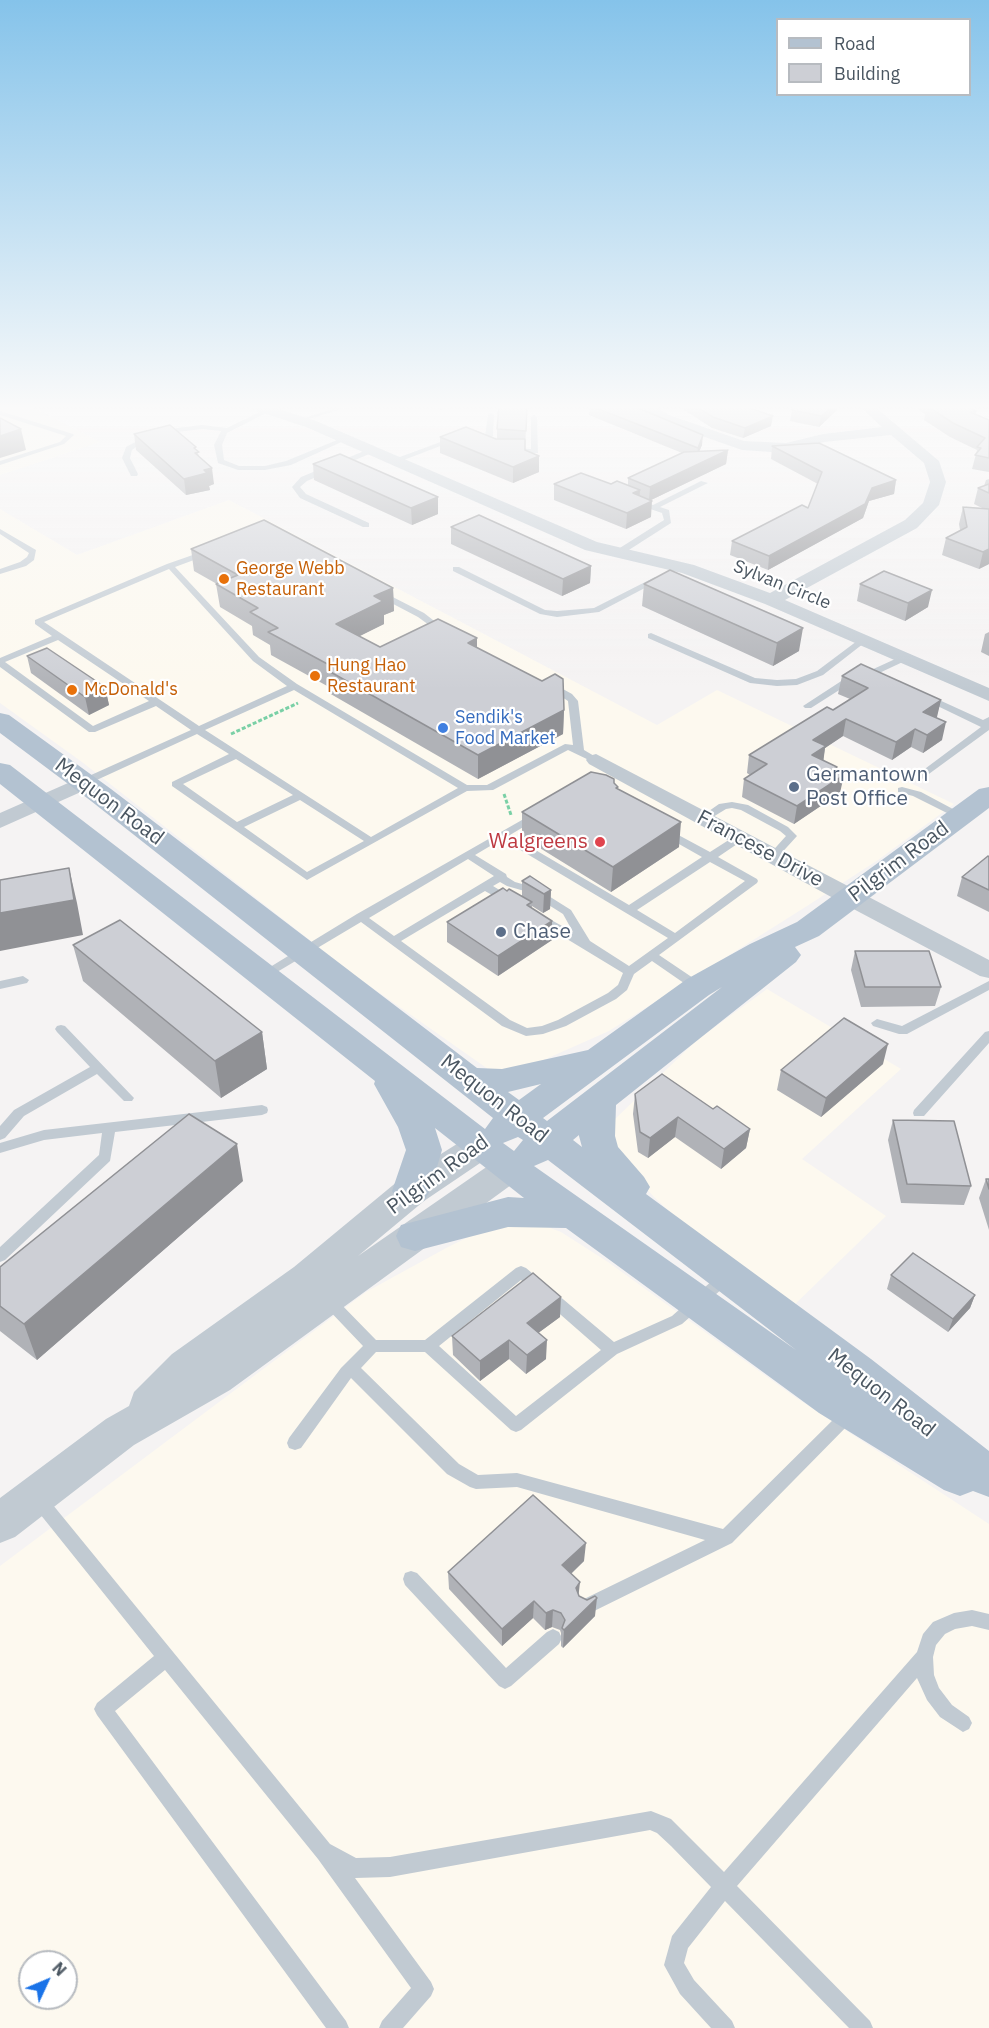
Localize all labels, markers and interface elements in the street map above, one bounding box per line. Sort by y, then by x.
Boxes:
legend [776,18,971,96]
text: Road [834,32,875,55]
text: Building [834,62,900,85]
street label: Sylvan Circle [730,556,834,614]
place label: George Webb Restaurant [236,558,345,600]
marker: George Webb Restaurant [217,572,231,586]
place label: Hung Hao Restaurant [327,655,416,698]
marker: Hung Hao Restaurant [308,669,322,683]
place label: McDonald's [84,679,178,701]
marker: McDonald's [65,683,79,697]
place label: Sendik's Food Market [455,707,556,750]
marker: Sendik's Food Market [436,721,450,735]
street label: Mequon Road [50,753,168,851]
place label: Germantown Post Office [806,762,928,812]
marker: Germantown Post Office [787,780,801,794]
street label: Francese Drive [692,805,828,893]
street label: Pilgrim Road [844,816,954,908]
place label: Walgreens [489,829,588,855]
marker: Walgreens [593,835,607,849]
place label: Chase [513,919,571,945]
marker: Chase [494,925,508,939]
street label: Mequon Road [435,1049,553,1149]
street label: Pilgrim Road [382,1130,494,1220]
street label: Mequon Road [822,1343,940,1443]
north arrow [18,1950,78,2010]
text: N [48,1958,71,1980]

